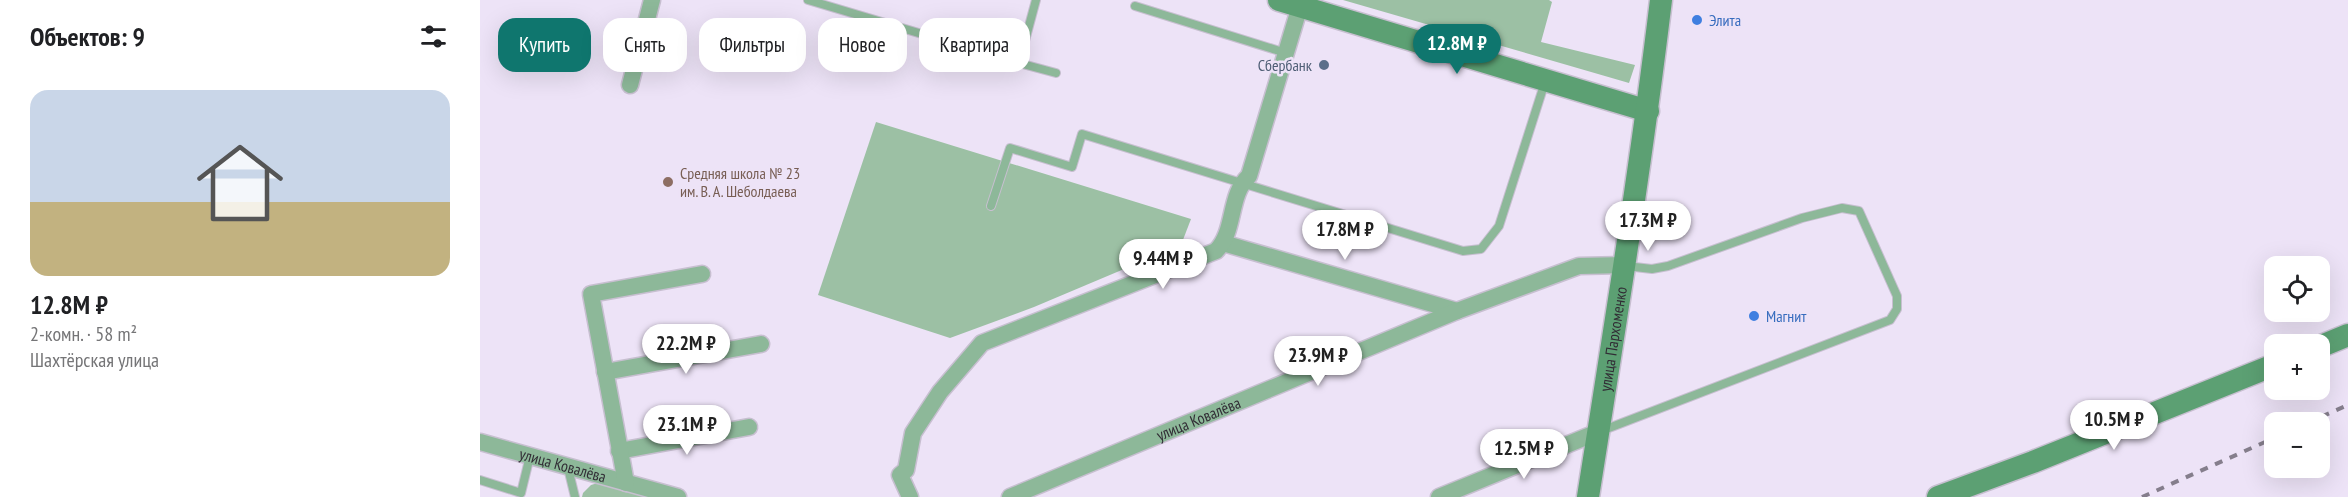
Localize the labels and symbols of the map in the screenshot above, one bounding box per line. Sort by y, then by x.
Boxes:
place label: Элита [1709,10,1741,30]
marker: Элита [1690,13,1704,27]
pin: 12.8M ₽ [1402,24,1512,75]
place label: Сбербанк [1258,55,1313,75]
marker: Сбербанк [1317,58,1331,72]
place label: Средняя школа № 23 им. В. А. Шеболдаева [680,163,800,201]
marker: Средняя школа № 23 им. В. А. Шеболдаева [661,175,675,189]
pin: 17.3M ₽ [1593,201,1703,252]
pin: 17.8M ₽ [1290,210,1400,261]
pin: 9.44M ₽ [1108,239,1218,290]
street label: улица Пархоменко [1595,285,1631,393]
place label: Магнит [1766,306,1807,326]
marker: Магнит [1747,309,1761,323]
pin: 22.2M ₽ [631,324,741,375]
pin: 23.9M ₽ [1263,336,1373,387]
street label: улица Ковалёва [1153,392,1243,445]
pin: 10.5M ₽ [2059,400,2169,451]
pin: 23.1M ₽ [632,405,742,456]
pin: 12.5M ₽ [1469,429,1579,480]
street label: улица Ковалёва [517,443,608,487]

